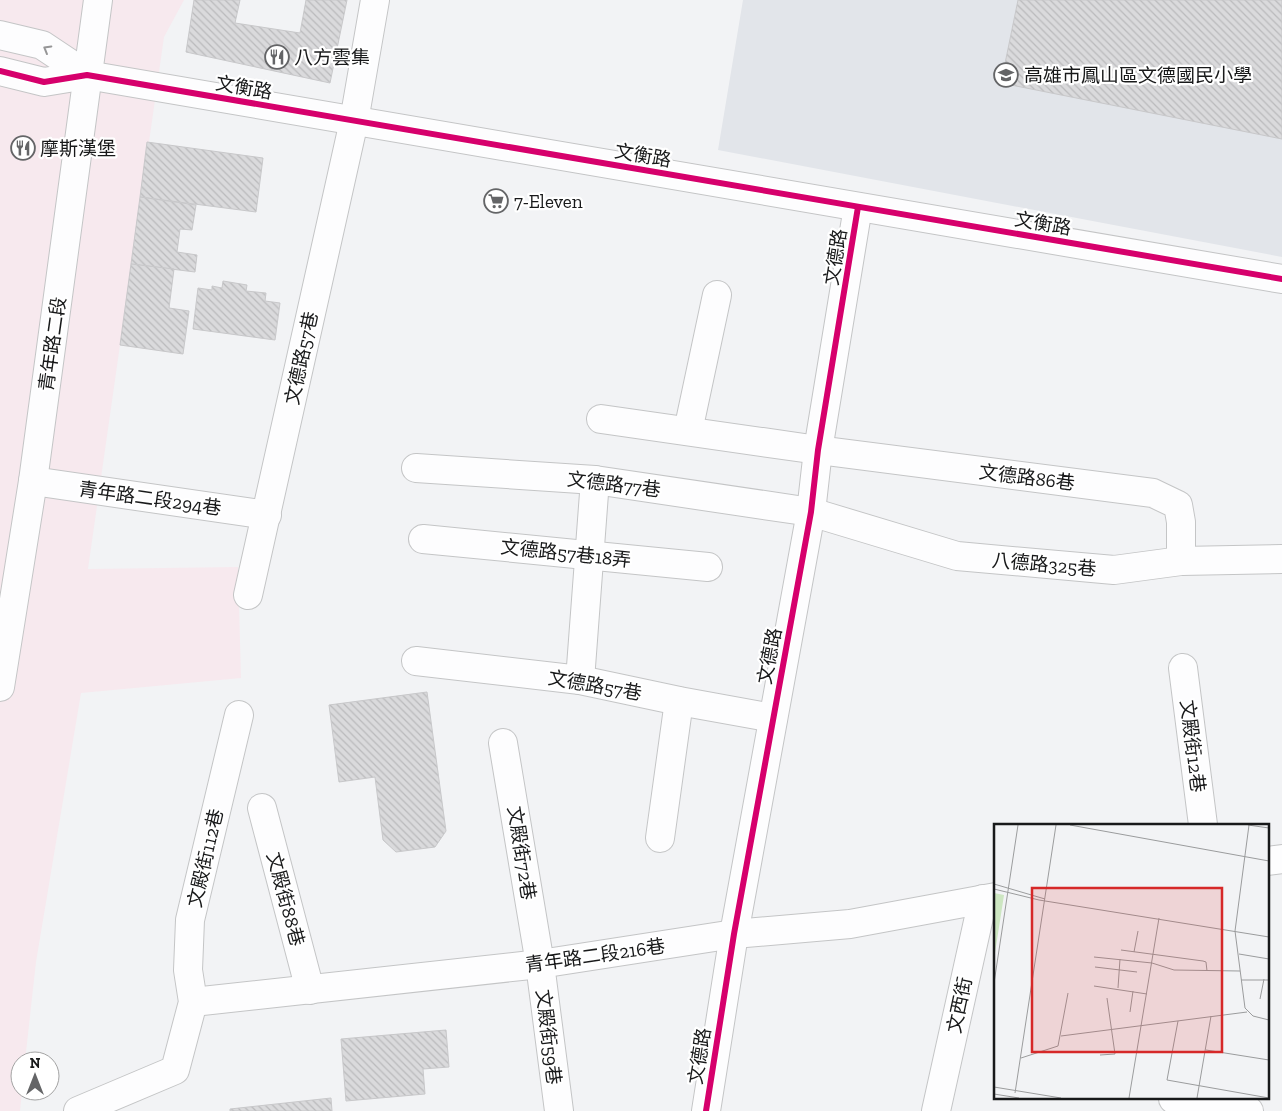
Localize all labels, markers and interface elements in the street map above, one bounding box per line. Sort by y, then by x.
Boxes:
restaurant icon: 八方雲集 [264,44,290,70]
one-way arrow [43,45,52,55]
place label: 八方雲集 [294,46,370,69]
school or university icon: 高雄市鳳山區文德國民小學 [993,62,1019,88]
place label: 高雄市鳳山區文德國民小學 [1024,64,1252,87]
street label: 文衡路 [214,71,274,104]
restaurant icon: 摩斯漢堡 [10,135,36,161]
place label: 摩斯漢堡 [40,137,116,160]
street label: 文衡路 [613,139,673,172]
supermarket icon: 7-Eleven [483,188,509,214]
place label: 7-Eleven [514,190,583,213]
street label: 文衡路 [1013,207,1073,240]
street label: 文德路 [820,227,851,287]
street label: 青年路二段 [34,295,70,393]
street label: 文德路57巷 [280,309,323,407]
street label: 文德路86巷 [978,460,1076,495]
street label: 文德路77巷 [566,467,662,502]
street label: 青年路二段294巷 [77,477,223,520]
street label: 文德路57巷18弄 [499,535,632,572]
street label: 八德路325巷 [991,548,1097,581]
street label: 文德路 [753,626,786,686]
street label: 文德路57巷 [546,666,644,705]
street label: 文殿街12巷 [1175,698,1210,794]
street label: 文殿街72巷 [503,804,540,902]
street label: 文殿街112巷 [183,807,228,910]
inset map [994,824,1270,1098]
street label: 文殿街88巷 [262,850,309,949]
street label: 青年路二段216巷 [524,934,667,977]
street label: 文西街 [942,975,977,1035]
street label: 文殿街59巷 [531,988,566,1086]
street label: 文德路 [684,1026,715,1086]
north arrow [10,1051,60,1101]
text: N [30,1055,41,1072]

